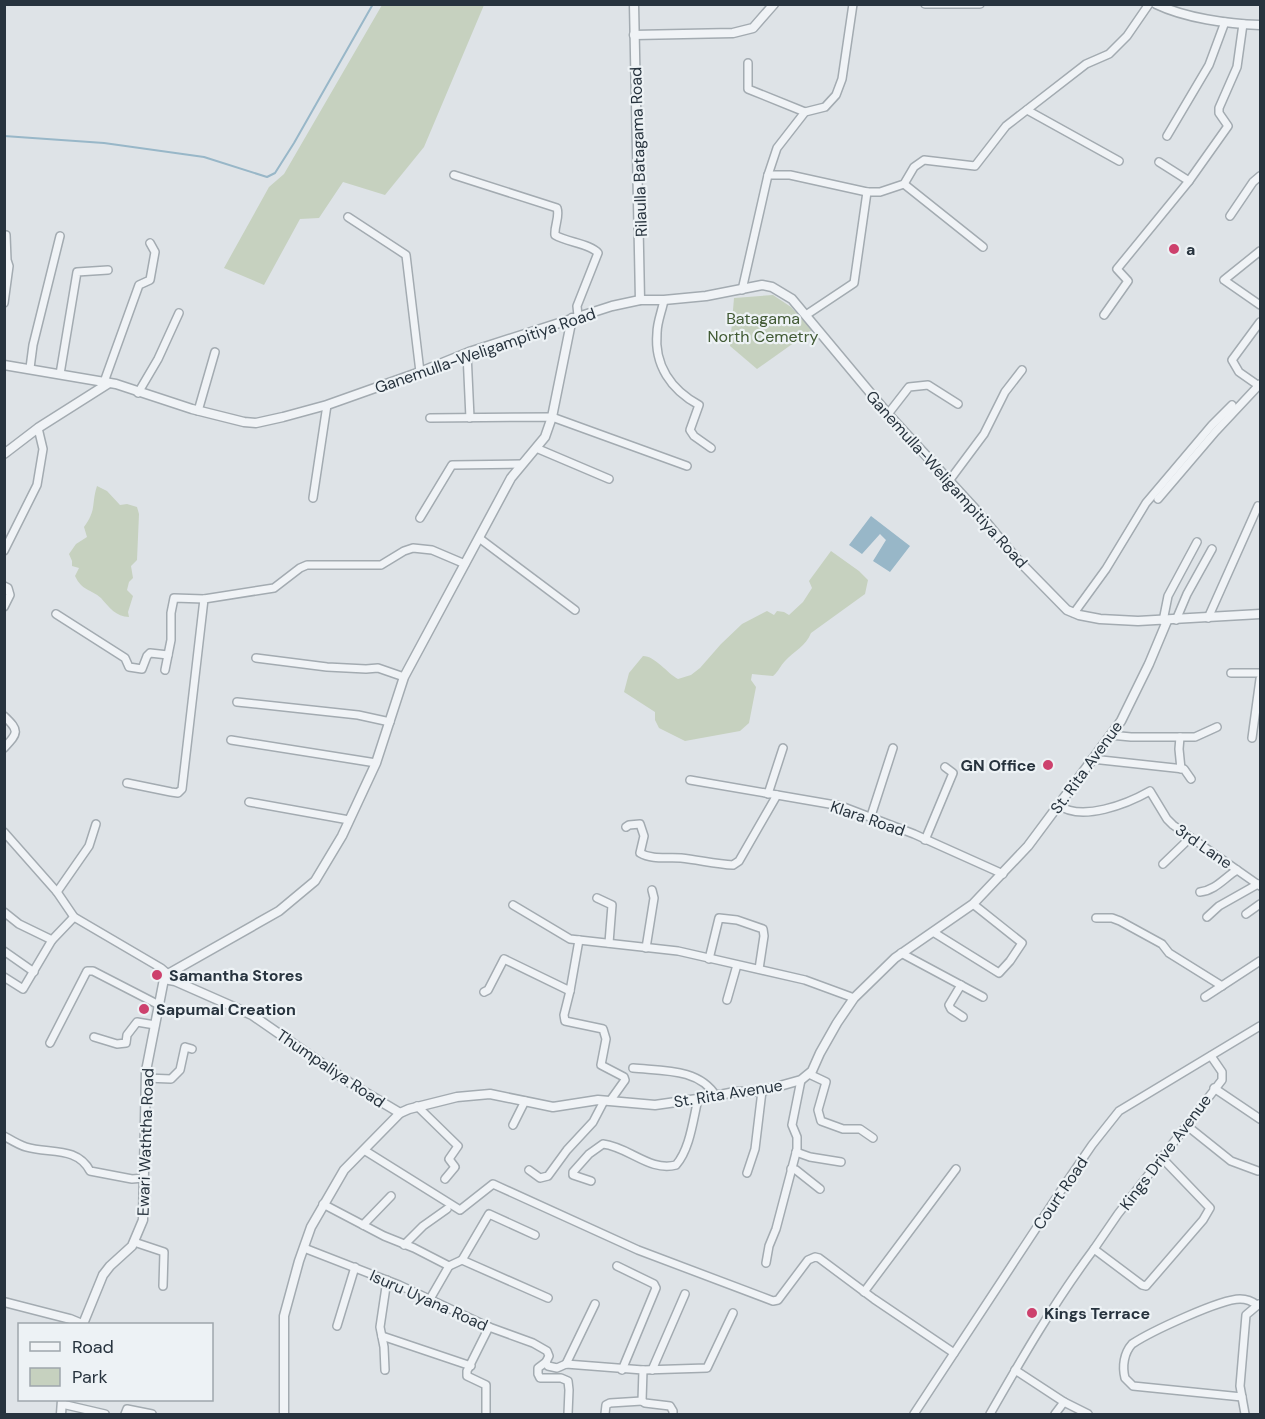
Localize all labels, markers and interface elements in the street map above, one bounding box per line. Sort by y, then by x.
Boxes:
street label: Rilaulla Batagama Road [625,67,652,237]
place label: a [1186,239,1195,260]
marker: a [1167,242,1181,256]
street label: Ganemulla-Weligampitiya Road [372,303,598,398]
park label: Batagama North Cemetry [708,308,819,347]
street label: Ganemulla-Weligampitiya Road [861,386,1032,573]
street label: St. Rita Avenue [1046,717,1127,818]
place label: GN Office [961,755,1036,776]
marker: GN Office [1041,758,1055,772]
street label: Klara Road [828,796,908,841]
street label: 3rd Lane [1171,819,1236,874]
place label: Samantha Stores [169,965,303,986]
marker: Samantha Stores [150,968,164,982]
place label: Sapumal Creation [156,999,296,1020]
marker: Sapumal Creation [137,1002,151,1016]
street label: Thumpaliya Road [272,1024,389,1112]
street label: Ewari Waththa Road [132,1068,159,1216]
street label: St. Rita Avenue [672,1075,784,1112]
street label: Kings Drive Avenue [1115,1090,1216,1215]
street label: Court Road [1028,1153,1093,1234]
street label: Isuru Uyana Road [366,1265,491,1336]
place label: Kings Terrace [1044,1303,1150,1324]
marker: Kings Terrace [1025,1306,1039,1320]
legend [18,1323,213,1401]
text: Road [72,1335,114,1359]
text: Park [72,1365,108,1389]

